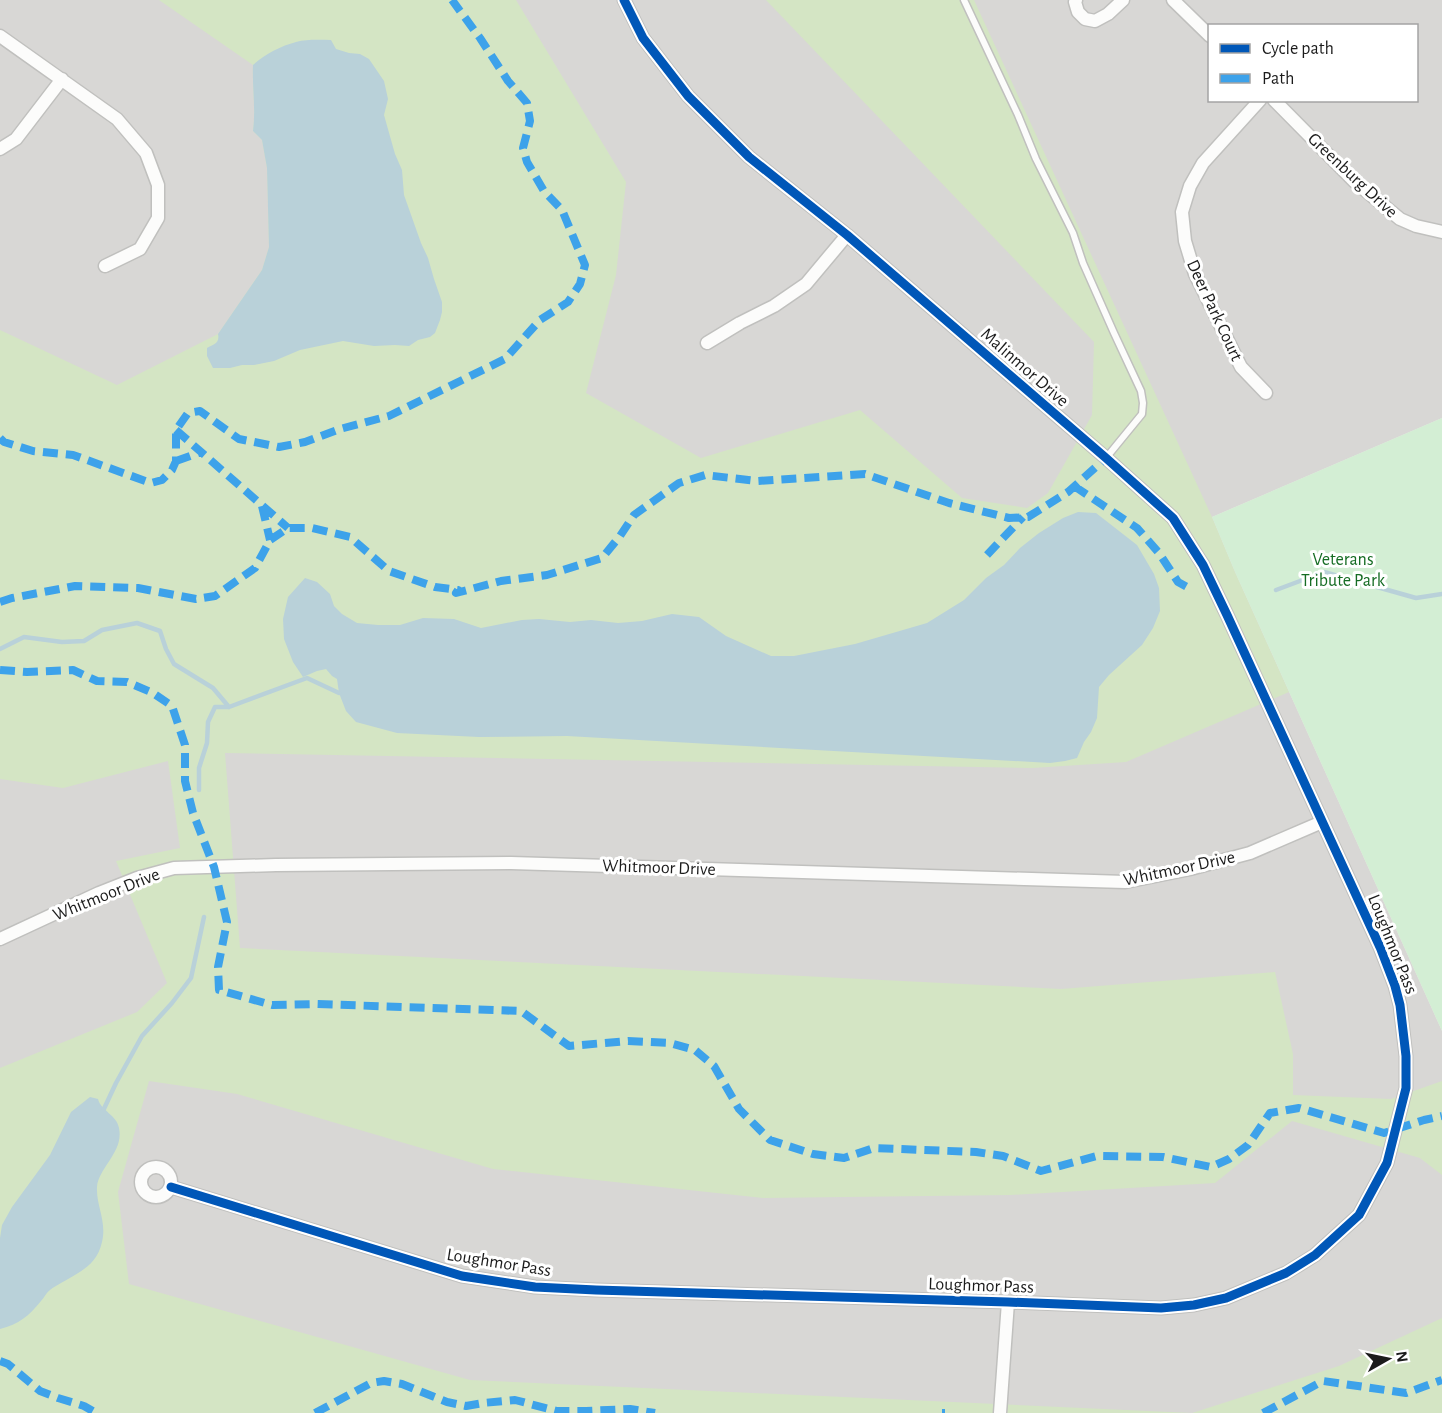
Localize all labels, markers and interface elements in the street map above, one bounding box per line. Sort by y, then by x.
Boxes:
legend [1208,24,1418,102]
text: Cycle path [1262,40,1334,58]
text: Path [1262,70,1294,88]
street label: Greenburg Drive [1304,130,1401,222]
street label: Deer Park Court [1183,257,1245,364]
street label: Malinmor Drive [977,325,1072,410]
park label: Veterans Tribute Park [1301,551,1386,590]
street label: Whitmoor Drive [1122,848,1237,890]
street label: Whitmoor Drive [602,857,716,879]
street label: Whitmoor Drive [50,865,162,925]
street label: Loughmor Pass [1364,892,1420,997]
street label: Loughmor Pass [445,1246,552,1280]
street label: Loughmor Pass [928,1275,1034,1297]
north arrow [1358,1329,1418,1389]
text: N [1393,1350,1411,1364]

